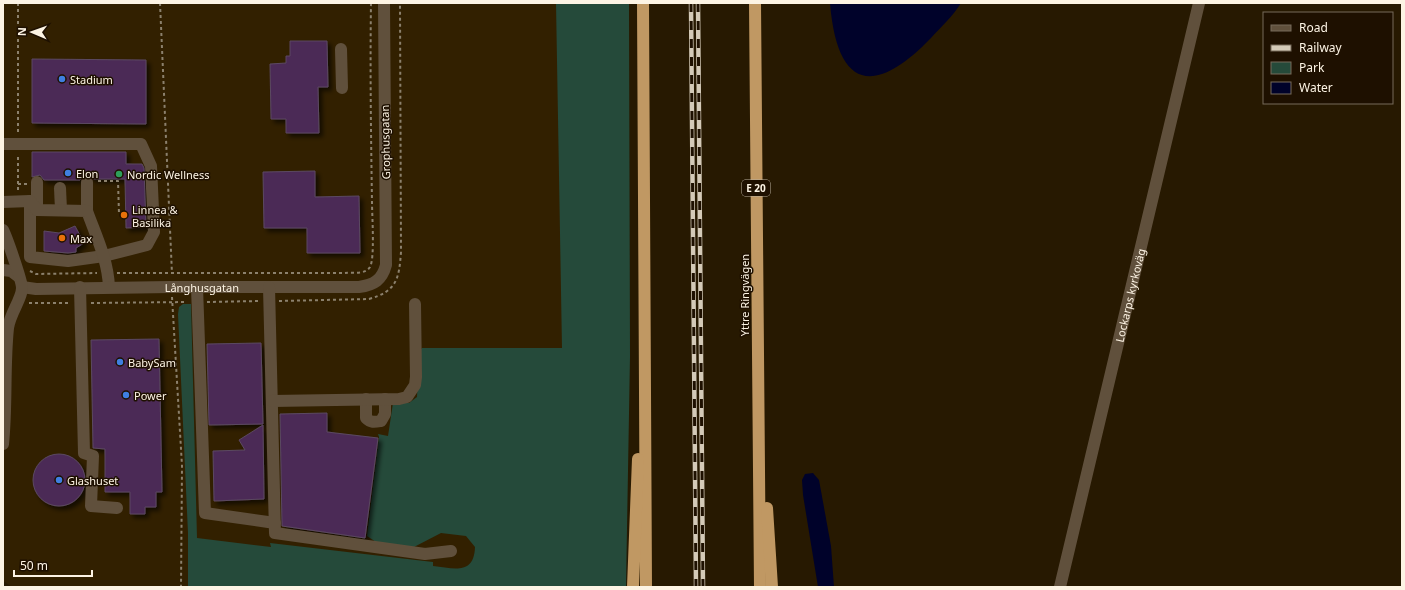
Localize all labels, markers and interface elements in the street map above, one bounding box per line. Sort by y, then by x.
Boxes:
north arrow [12,12,52,52]
legend [1263,12,1393,104]
text: Road [1299,19,1328,36]
text: N [14,27,29,36]
text: Railway [1299,39,1343,56]
text: Park [1299,59,1325,76]
place label: Stadium [70,72,113,87]
marker: Stadium [57,74,67,84]
text: Water [1299,79,1333,96]
street label: Grophusgatan [377,105,393,179]
place label: Elon [76,166,98,181]
place label: Nordic Wellness [127,167,210,182]
marker: Elon [63,168,73,178]
marker: Nordic Wellness [114,169,124,179]
road number: E 20 [742,180,770,196]
place label: Linnea & Basilika [132,202,178,230]
marker: Linnea & Basilika [119,210,129,220]
place label: Max [70,231,92,246]
marker: Max [57,233,67,243]
street label: Lockarps kyrkoväg [1111,247,1148,344]
street label: Yttre Ringvägen [737,254,752,336]
street label: Långhusgatan [165,280,239,295]
place label: BabySam [128,355,176,370]
marker: BabySam [115,357,125,367]
place label: Power [134,388,167,403]
marker: Power [121,390,131,400]
place label: Glashuset [67,473,118,488]
marker: Glashuset [54,475,64,485]
scale bar [14,552,92,578]
text: 50 m [20,557,48,574]

